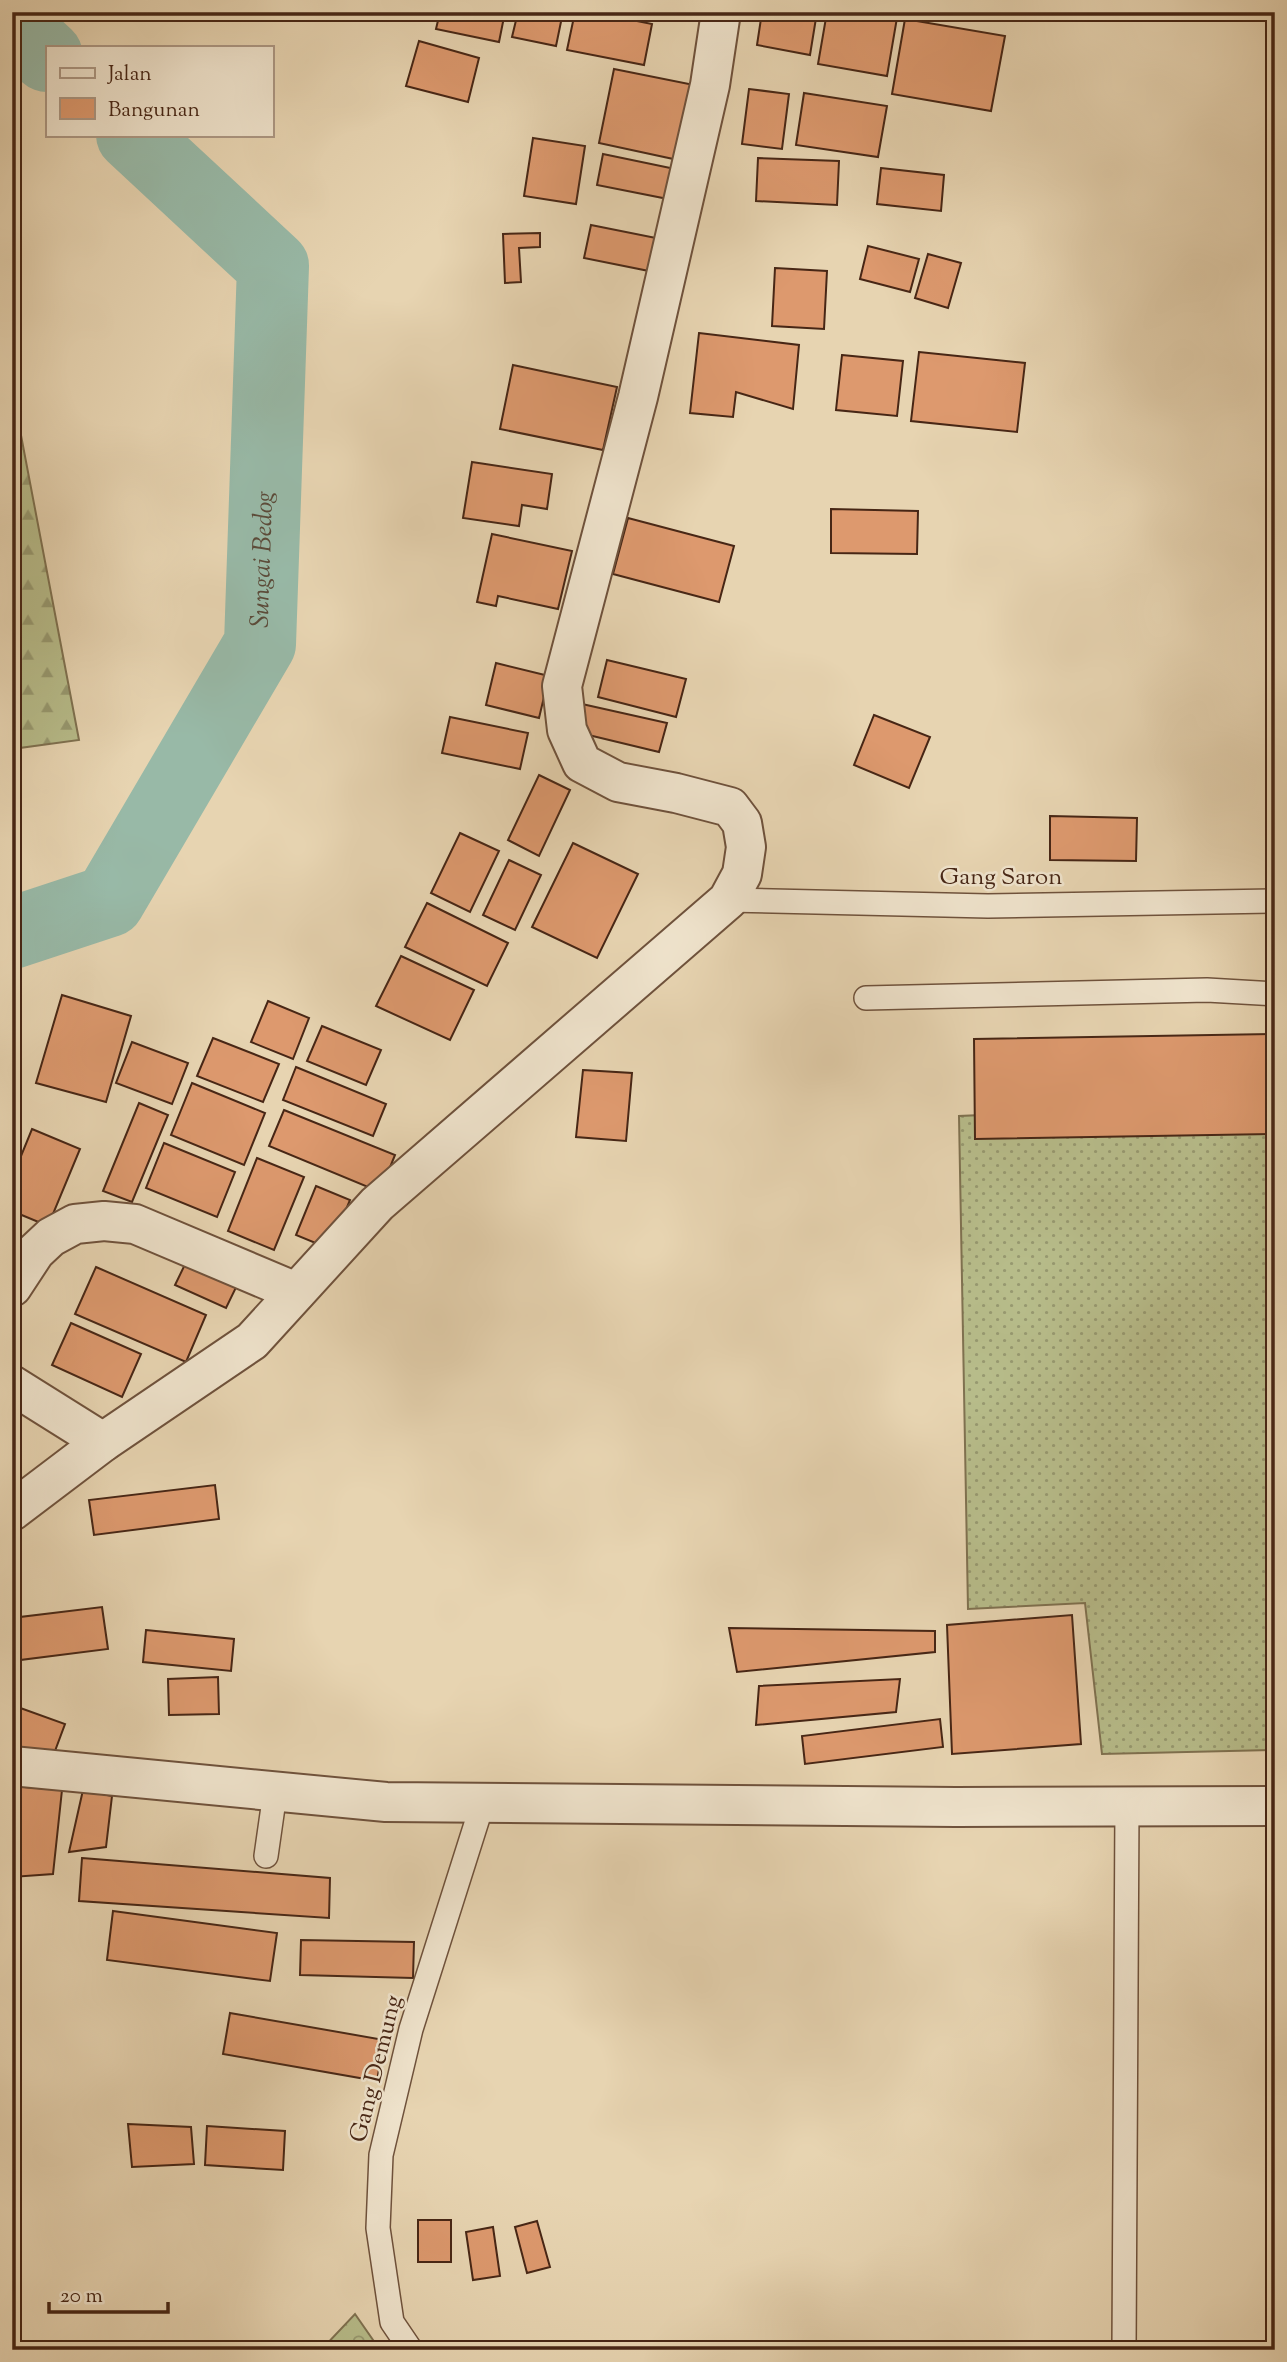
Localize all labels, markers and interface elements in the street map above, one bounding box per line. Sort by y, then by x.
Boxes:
legend [46,46,273,136]
text: Jalan [107,60,152,90]
text: Bangunan [108,96,200,126]
water label: Sungai Bedog [242,490,284,628]
street label: Gang Saron [940,861,1062,895]
street label: Gang Demung [342,1991,412,2146]
scale bar [49,2271,168,2315]
text: 20 m [60,2282,103,2312]

